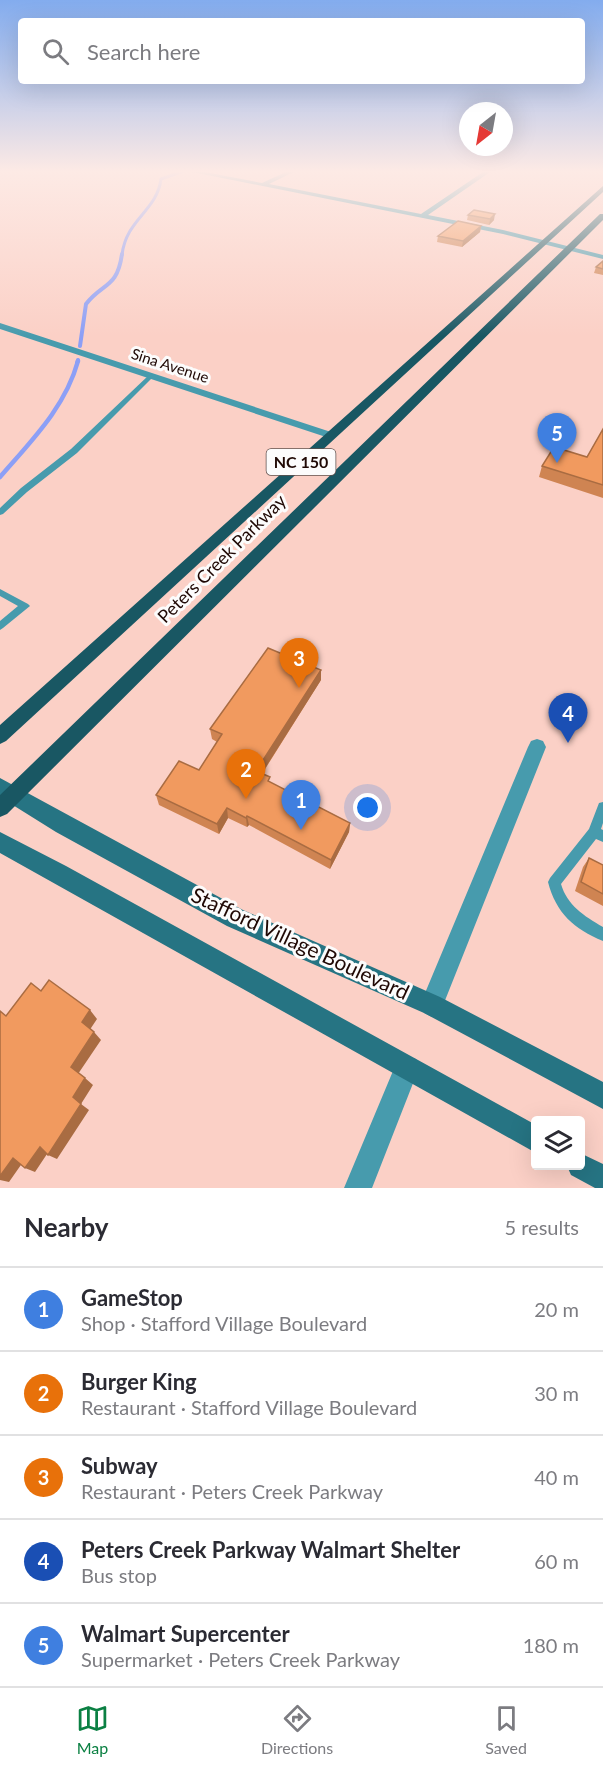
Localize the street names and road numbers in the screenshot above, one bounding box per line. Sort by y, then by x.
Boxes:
street label: Sina Avenue [129,344,211,386]
road number: NC 150 [266,449,336,475]
street label: Peters Creek Parkway [152,489,291,627]
street label: Stafford Village Boulevard [188,881,414,1004]

